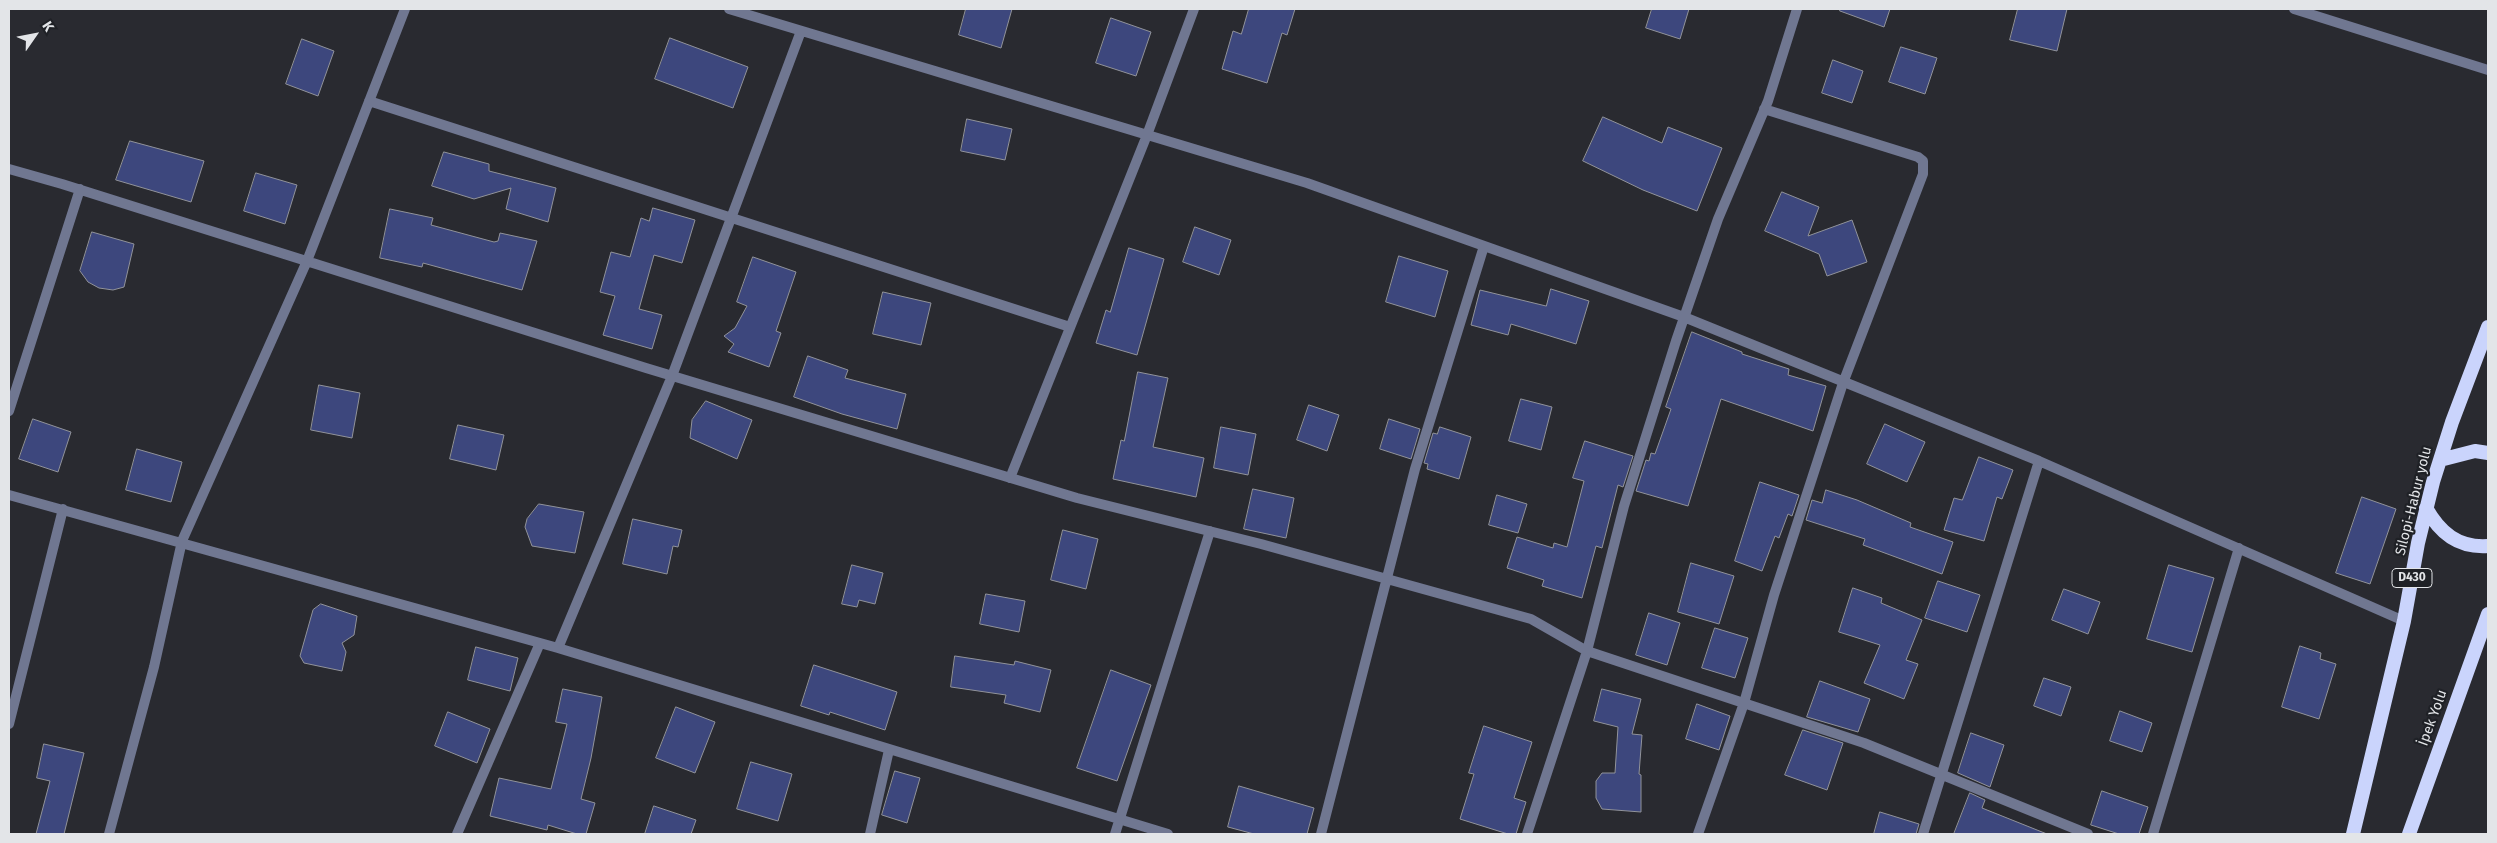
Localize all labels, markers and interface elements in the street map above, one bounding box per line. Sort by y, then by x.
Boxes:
north arrow [10,10,60,60]
text: K [38,18,58,35]
street label: Silopi-Habur yolu [2392,445,2436,557]
road number: D430 [2392,568,2432,588]
street label: İpek Yolu [2415,688,2451,748]

